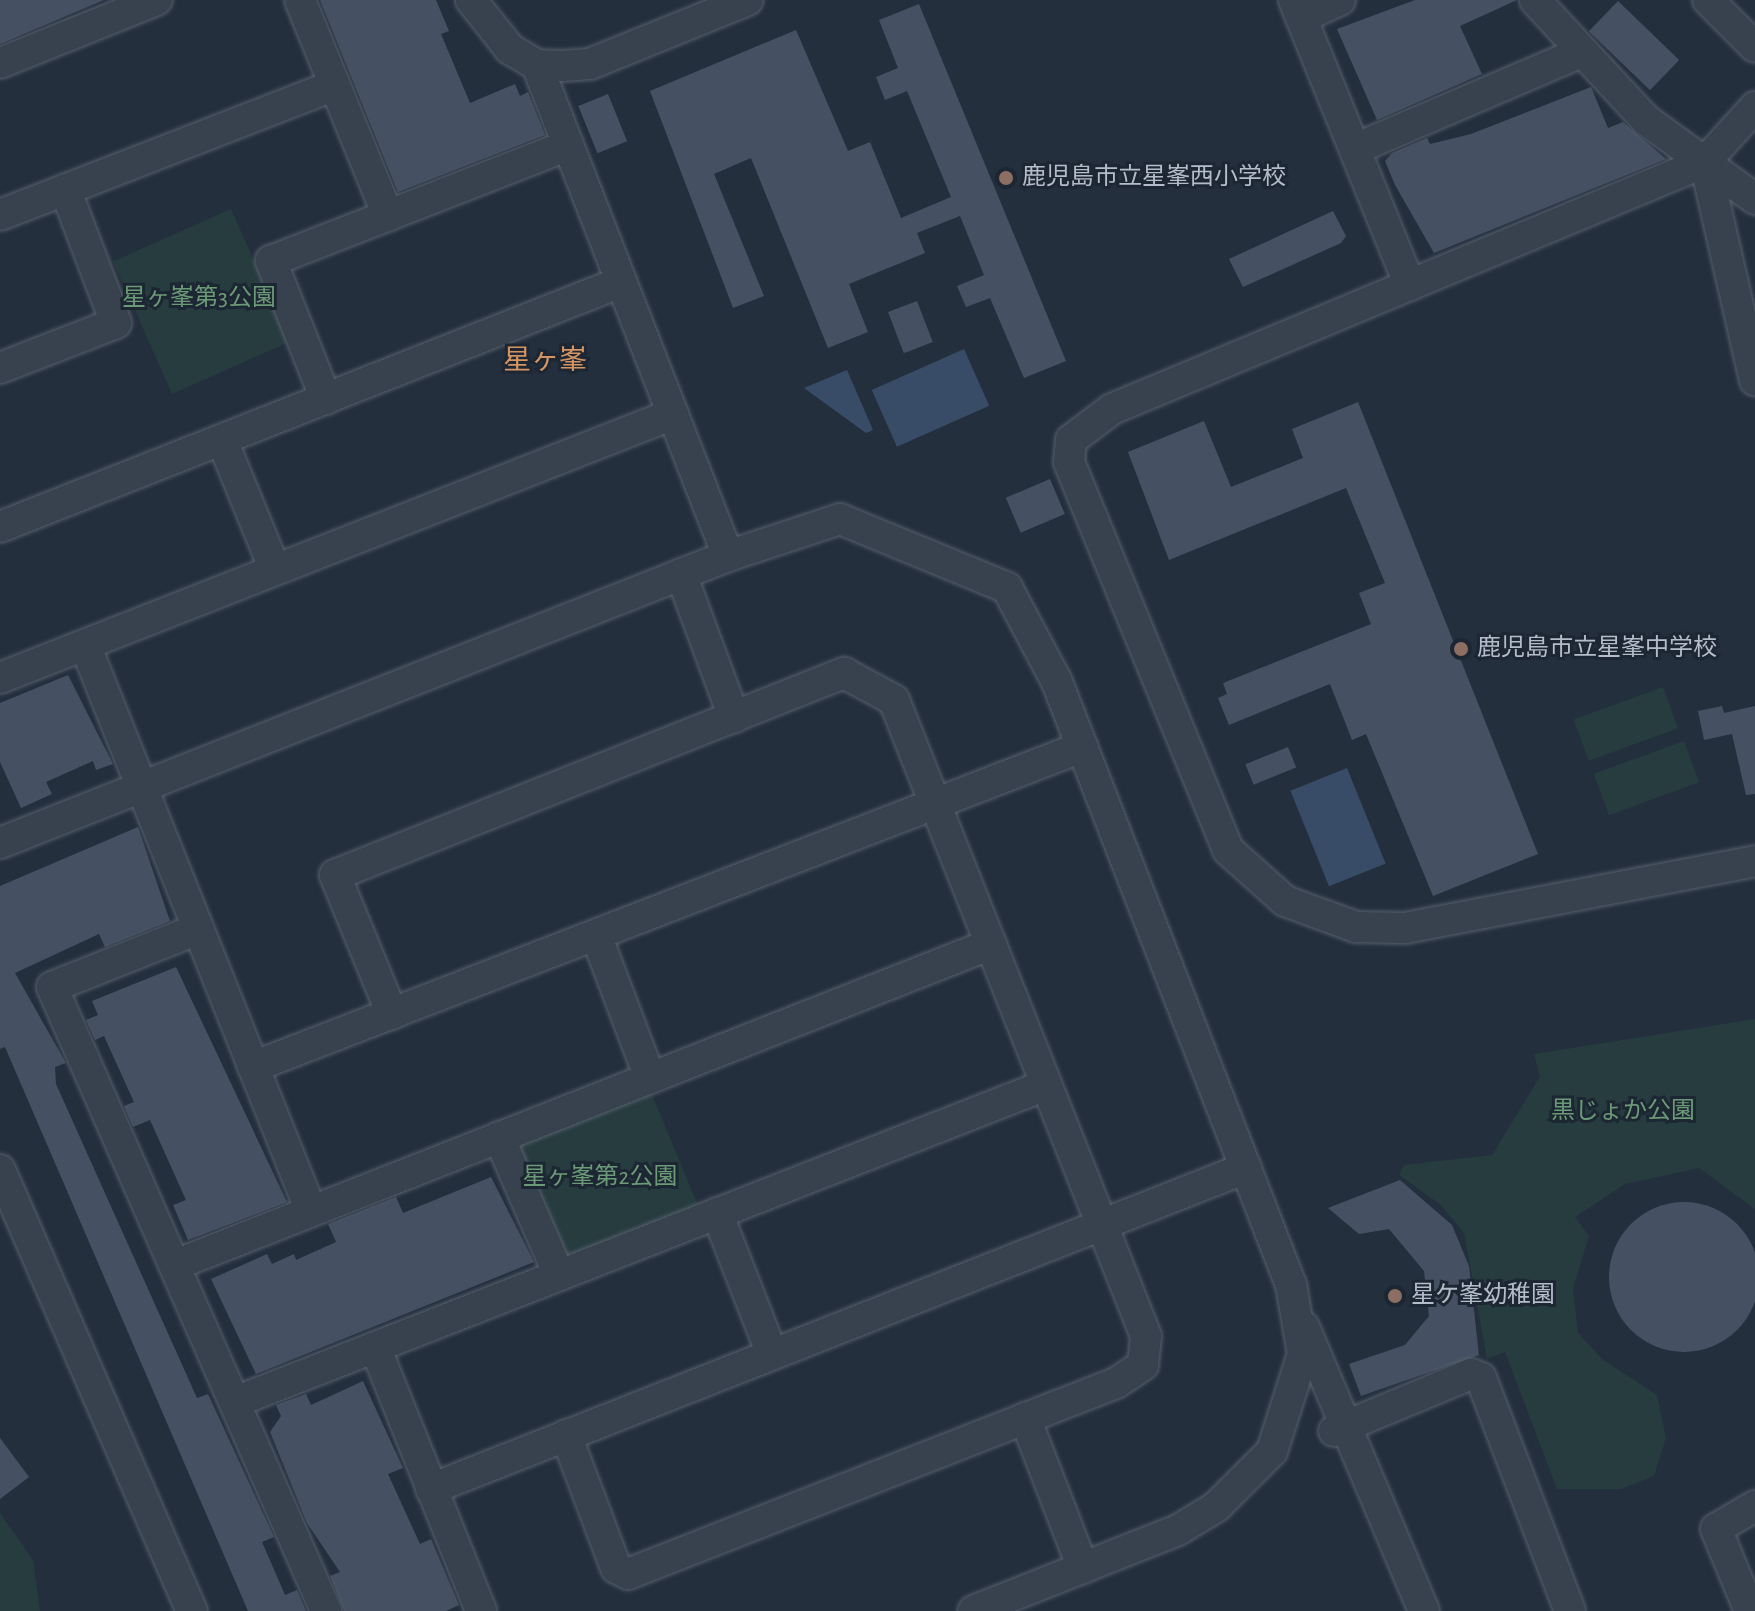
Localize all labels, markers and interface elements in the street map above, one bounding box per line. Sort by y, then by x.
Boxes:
place label: 鹿児島市立星峯西小学校 [1022,164,1286,192]
marker: 鹿児島市立星峯西小学校 [997,169,1015,187]
park label: 星ヶ峯第3公園 [122,285,276,313]
district label: 星ヶ峯 [503,344,587,378]
place label: 鹿児島市立星峯中学校 [1477,635,1717,663]
marker: 鹿児島市立星峯中学校 [1452,640,1470,658]
park label: 黒じょか公園 [1551,1098,1695,1126]
park label: 星ヶ峯第2公園 [523,1164,677,1192]
place label: 星ケ峯幼稚園 [1411,1282,1555,1310]
marker: 星ケ峯幼稚園 [1386,1287,1404,1305]

